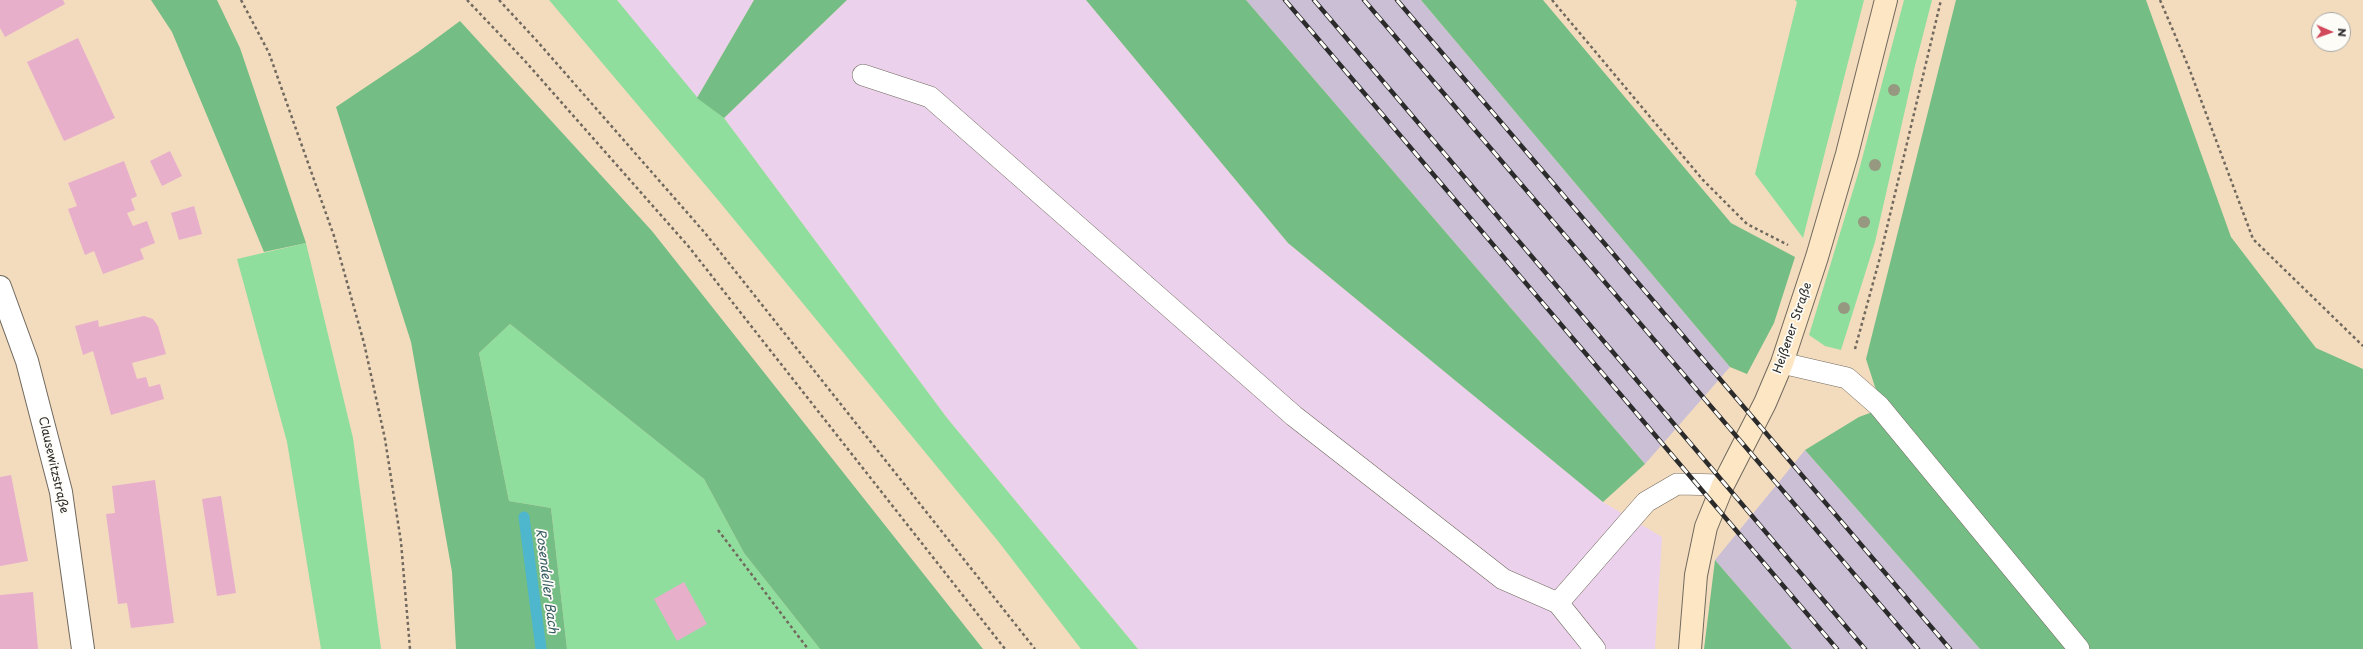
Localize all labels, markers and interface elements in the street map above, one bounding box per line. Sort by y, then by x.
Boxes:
north arrow [2311,12,2351,52]
text: N [2334,28,2351,37]
street label: Heißener Straße [1771,280,1815,376]
street label: Clausewitzstraße [35,415,71,515]
water label: Rosendeller Bach [532,528,560,634]

